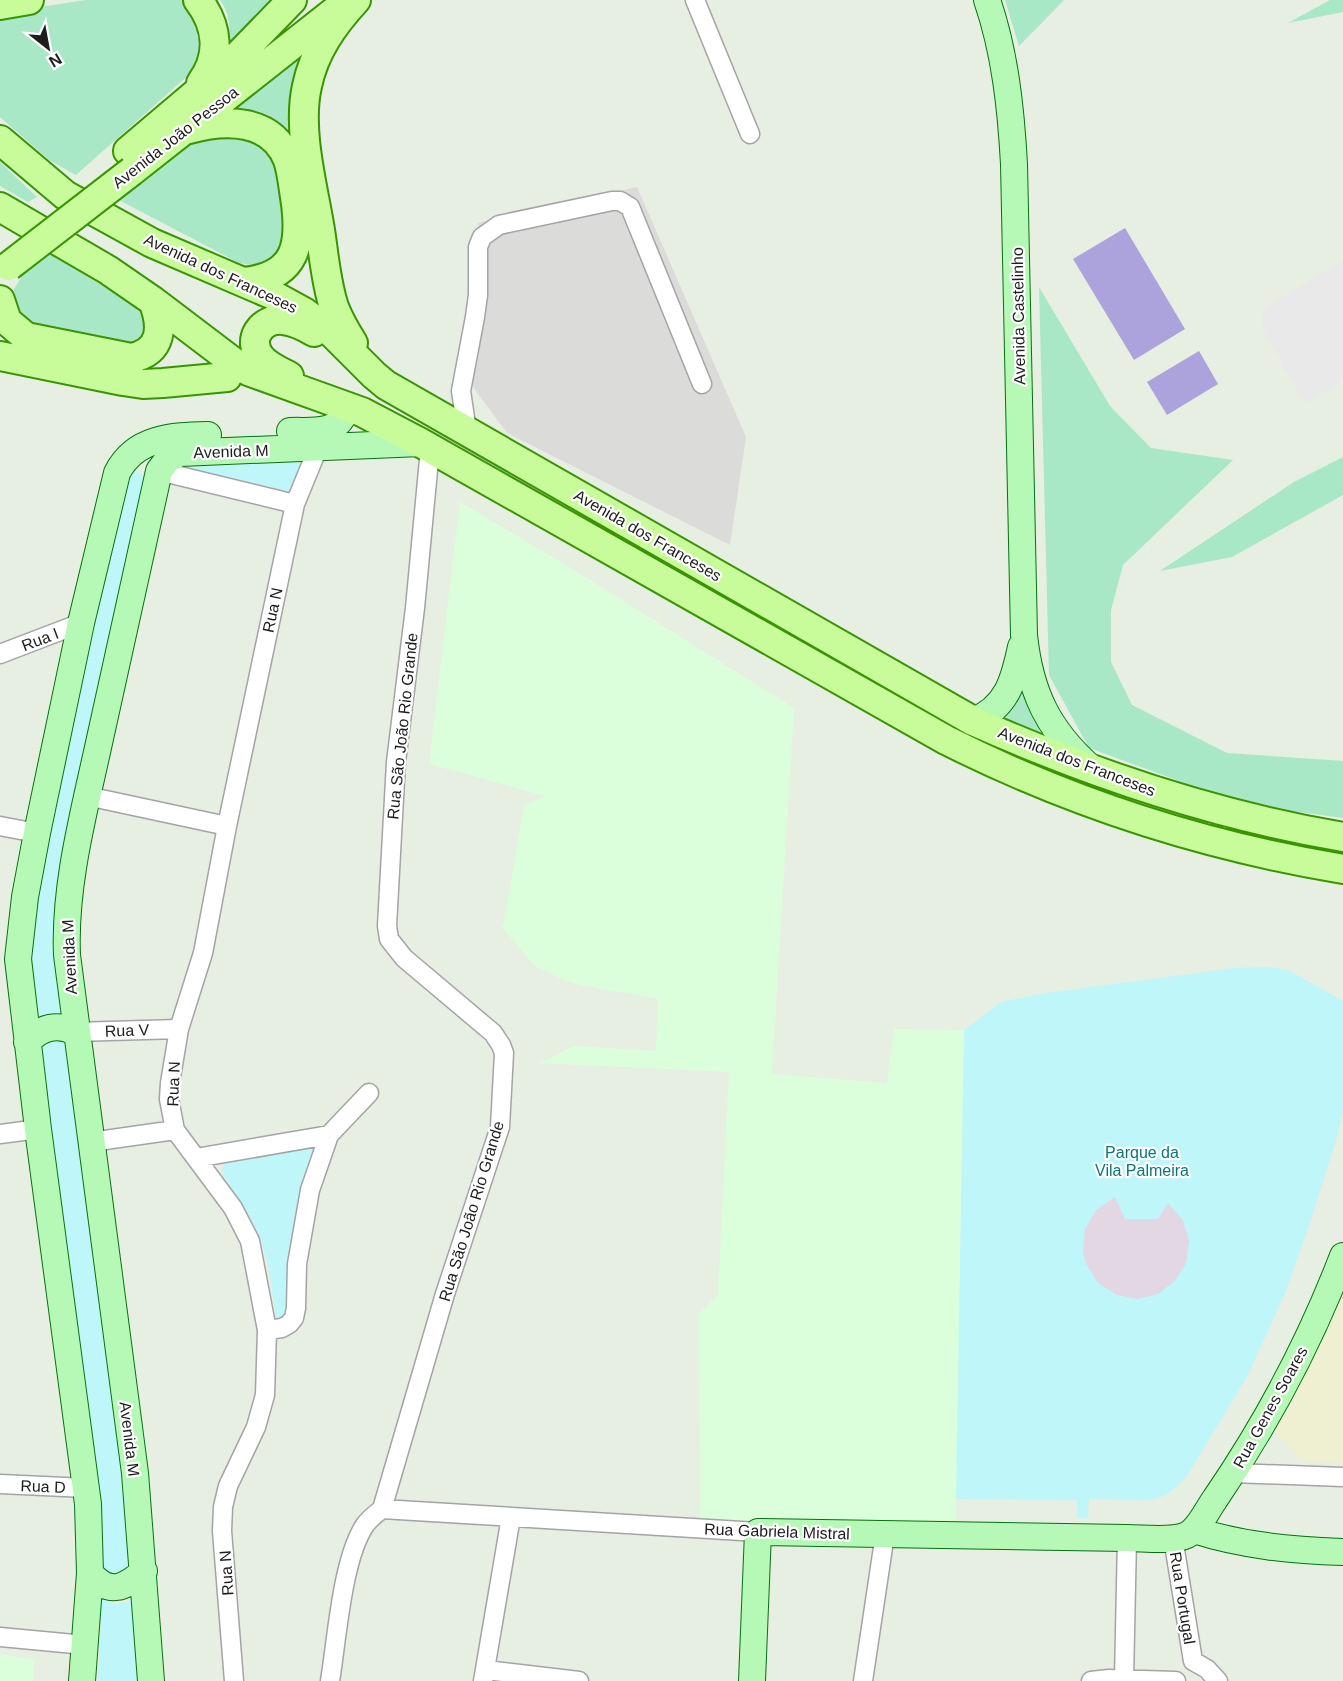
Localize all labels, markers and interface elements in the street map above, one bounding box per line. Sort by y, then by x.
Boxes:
north arrow [18,18,78,78]
text: N [46,50,65,71]
street label: Avenida João Pessoa [109,83,241,192]
street label: Avenida dos Franceses [142,230,300,316]
street label: Avenida Castelinho [1009,247,1028,385]
street label: Avenida M [193,442,269,461]
street label: Avenida dos Franceses [571,486,724,585]
street label: Rua N [259,586,286,634]
street label: Rua I [19,625,61,654]
street label: Rua São João Rio Grande [384,632,421,820]
street label: Avenida dos Franceses [996,724,1158,799]
street label: Avenida M [59,919,80,995]
street label: Rua V [104,1021,150,1040]
street label: Rua N [164,1061,183,1107]
street label: Rua São João Rio Grande [436,1119,507,1303]
park label: Parque da Vila Palmeira [1095,1144,1189,1179]
street label: Rua Genes Soares [1230,1344,1311,1471]
street label: Avenida M [116,1401,143,1477]
street label: Rua D [20,1477,66,1496]
street label: Rua Gabriela Mistral [704,1520,850,1543]
street label: Rua N [216,1550,237,1596]
street label: Rua Portugal [1167,1551,1198,1646]

